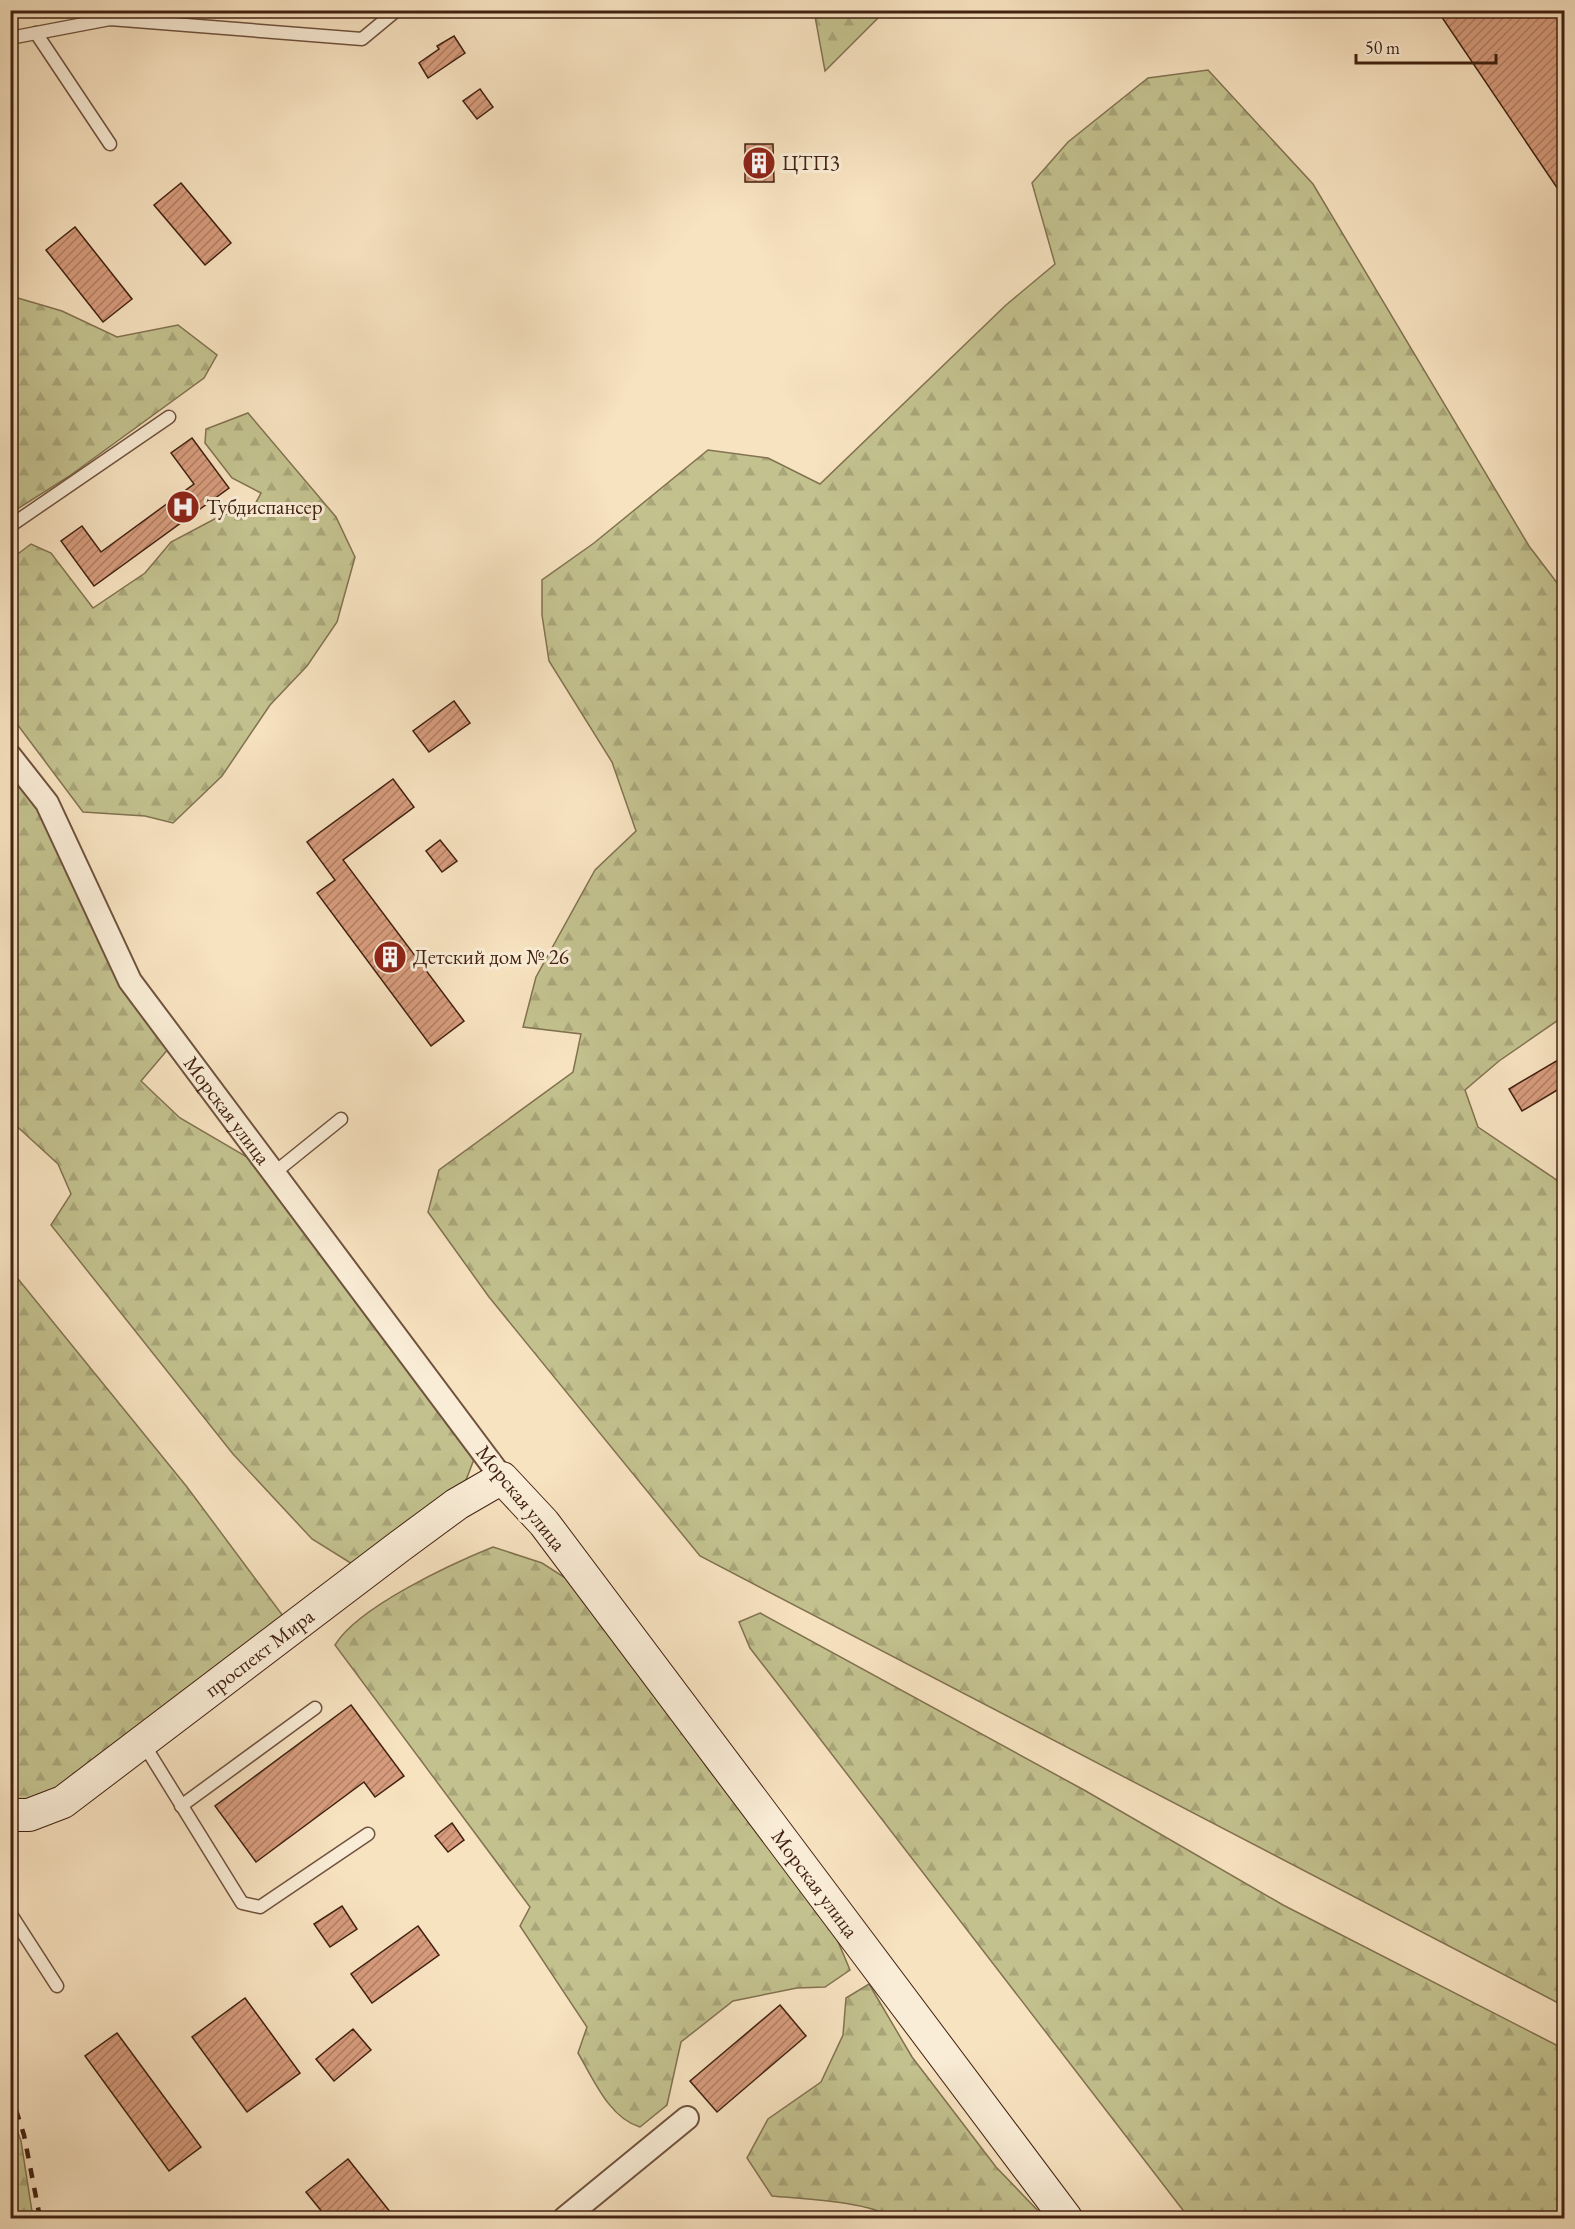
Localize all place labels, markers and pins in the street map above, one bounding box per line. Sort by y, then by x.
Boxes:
building icon: ЦТП3 [741,145,777,181]
place label: ЦТП3 [782,149,840,176]
hospital icon: Тубдиспансер [165,489,201,525]
place label: Тубдиспансер [206,493,323,520]
building icon: Детский дом № 26 [372,939,408,975]
place label: Детский дом № 26 [413,943,569,970]

